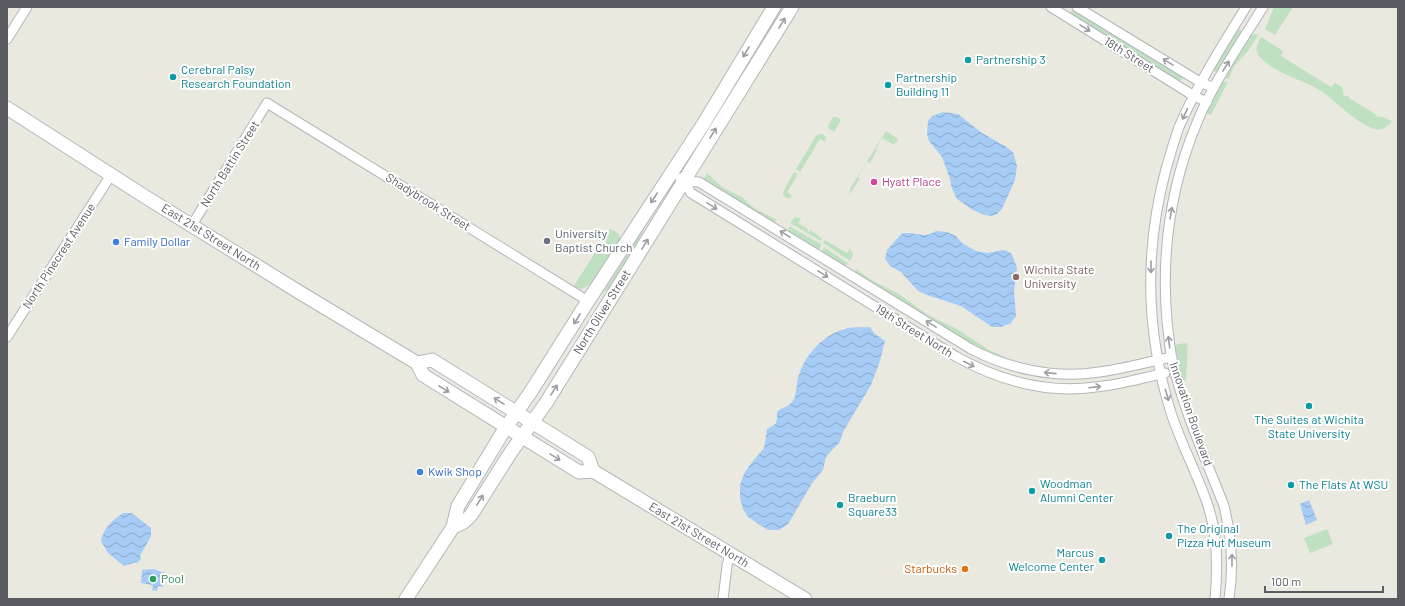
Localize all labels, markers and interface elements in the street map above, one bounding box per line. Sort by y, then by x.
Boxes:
one-way arrow [778,18,786,29]
one-way arrow [1079,24,1091,32]
street label: 18th Street [1102,33,1157,75]
one-way arrow [742,46,750,57]
place label: Partnership 3 [976,52,1046,66]
marker: Partnership 3 [963,55,973,65]
one-way arrow [1162,58,1174,66]
one-way arrow [1223,60,1231,72]
place label: Cerebral Palsy Research Foundation [181,62,291,90]
place label: Partnership Building 11 [896,70,957,98]
marker: Cerebral Palsy Research Foundation [168,72,178,82]
marker: Partnership Building 11 [883,80,893,90]
one-way arrow [1181,108,1188,120]
street label: North Battin Street [197,118,261,209]
one-way arrow [710,127,718,139]
street label: Shadybrook Street [384,170,473,233]
place label: Hyatt Place [882,174,941,188]
marker: Hyatt Place [869,177,879,187]
one-way arrow [650,192,658,204]
street label: North Pinecrest Avenue [19,200,97,311]
street label: East 21st Street North [159,200,264,272]
one-way arrow [706,202,717,210]
one-way arrow [1167,207,1175,220]
place label: University Baptist Church [555,226,632,254]
one-way arrow [780,230,791,238]
place label: Family Dollar [124,234,191,248]
marker: University Baptist Church [542,236,552,246]
marker: Family Dollar [111,237,121,247]
one-way arrow [641,239,649,250]
one-way arrow [1147,260,1155,273]
place label: Wichita State University [1024,262,1094,290]
street label: North Oliver Street [569,267,633,356]
one-way arrow [817,270,828,278]
marker: Wichita State University [1011,272,1021,282]
street label: 19th Street North [873,301,956,360]
one-way arrow [572,313,580,325]
one-way arrow [925,320,937,328]
one-way arrow [1166,336,1173,349]
street label: Innovation Boulevard [1168,360,1216,467]
one-way arrow [963,361,975,368]
one-way arrow [1044,369,1057,376]
one-way arrow [551,384,559,396]
one-way arrow [1089,384,1102,391]
one-way arrow [438,385,449,393]
one-way arrow [1163,389,1171,402]
one-way arrow [493,397,505,405]
marker: The Suites at Wichita State University [1304,401,1314,411]
place label: The Suites at Wichita State University [1254,412,1364,440]
one-way arrow [549,454,561,462]
place label: Kwik Shop [428,464,482,478]
marker: Kwik Shop [415,467,425,477]
place label: Woodman Alumni Center [1040,476,1114,504]
place label: The Flats At WSU [1299,477,1388,491]
marker: The Flats At WSU [1286,480,1296,490]
marker: Woodman Alumni Center [1027,486,1037,496]
place label: Braeburn Square33 [848,490,897,518]
one-way arrow [476,495,484,506]
street label: East 21st Street North [647,499,752,570]
marker: Braeburn Square33 [835,500,845,510]
place label: The Original Pizza Hut Museum [1177,521,1271,549]
marker: The Original Pizza Hut Museum [1164,531,1174,541]
place label: Marcus Welcome Center [1008,545,1095,573]
one-way arrow [1228,554,1236,567]
marker: Marcus Welcome Center [1097,555,1107,565]
place label: Starbucks [904,561,957,575]
marker: Starbucks [960,564,970,574]
scale bar [1265,568,1383,594]
place label: Pool [161,571,184,585]
marker: Pool [148,574,158,584]
text: 100 m [1271,574,1301,588]

